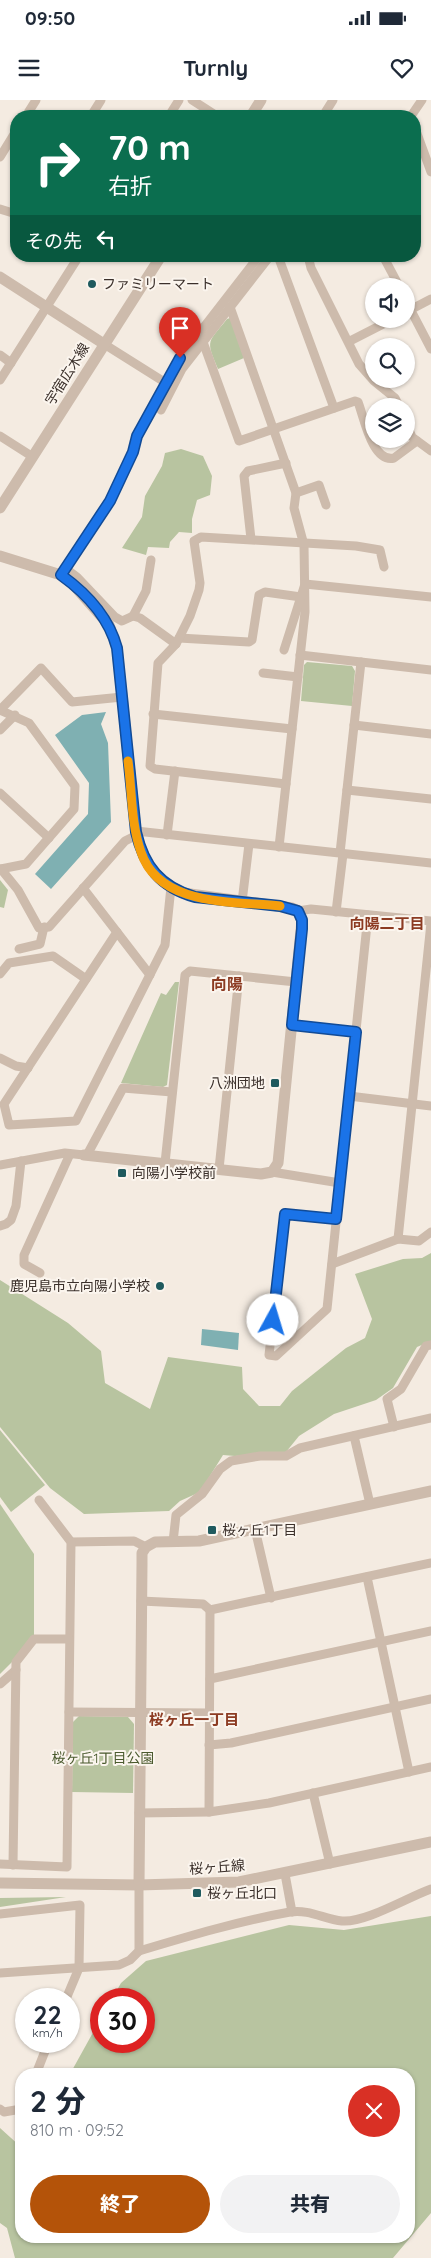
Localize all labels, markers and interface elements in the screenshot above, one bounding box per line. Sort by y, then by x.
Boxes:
text: 09:50 [25,6,75,30]
icon: menu [15,54,43,82]
text: Turnly [183,54,248,82]
icon: heart [388,54,416,82]
text: 70 m [108,125,191,169]
icon: right [25,130,90,195]
text: 右折 [108,172,152,200]
icon: left [92,225,120,253]
text: その先 [25,229,82,253]
place label: ファミリーマート [102,275,214,293]
marker: ファミリーマート [86,278,98,290]
map controls [365,278,415,448]
button: sound [365,278,415,328]
pin [159,307,201,358]
icon: arrive [166,314,194,342]
button: search [365,338,415,388]
street label: 宇宿広木線 [41,340,93,408]
button: layers [365,398,415,448]
district label: 向陽二丁目 [349,914,425,933]
district label: 向陽 [211,974,243,994]
place label: 八洲団地 [209,1074,265,1092]
marker: 八洲団地 [269,1077,281,1089]
place label: 向陽小学校前 [132,1164,216,1182]
marker: 向陽小学校前 [116,1167,128,1179]
place label: 鹿児島市立向陽小学校 [10,1277,150,1295]
marker: 鹿児島市立向陽小学校 [154,1280,166,1292]
position arrow [246,1293,298,1345]
place label: 桜ヶ丘1丁目 [222,1521,297,1539]
marker: 桜ヶ丘1丁目 [206,1524,218,1536]
district label: 桜ヶ丘一丁目 [149,1710,239,1729]
park label: 桜ヶ丘1丁目公園 [51,1749,155,1767]
street label: 桜ヶ丘線 [188,1856,246,1878]
place label: 桜ヶ丘北口 [207,1884,277,1902]
marker: 桜ヶ丘北口 [191,1887,203,1899]
speed limit sign: 30 [90,1988,155,2053]
text: 22 [33,1999,62,2030]
text: km/h [32,2025,63,2040]
text: 2 分 [30,2082,85,2120]
button: close [348,2085,400,2137]
text: 810 m · 09:52 [30,2120,124,2140]
button: 終了 [30,2175,210,2233]
button: 共有 [220,2175,400,2233]

